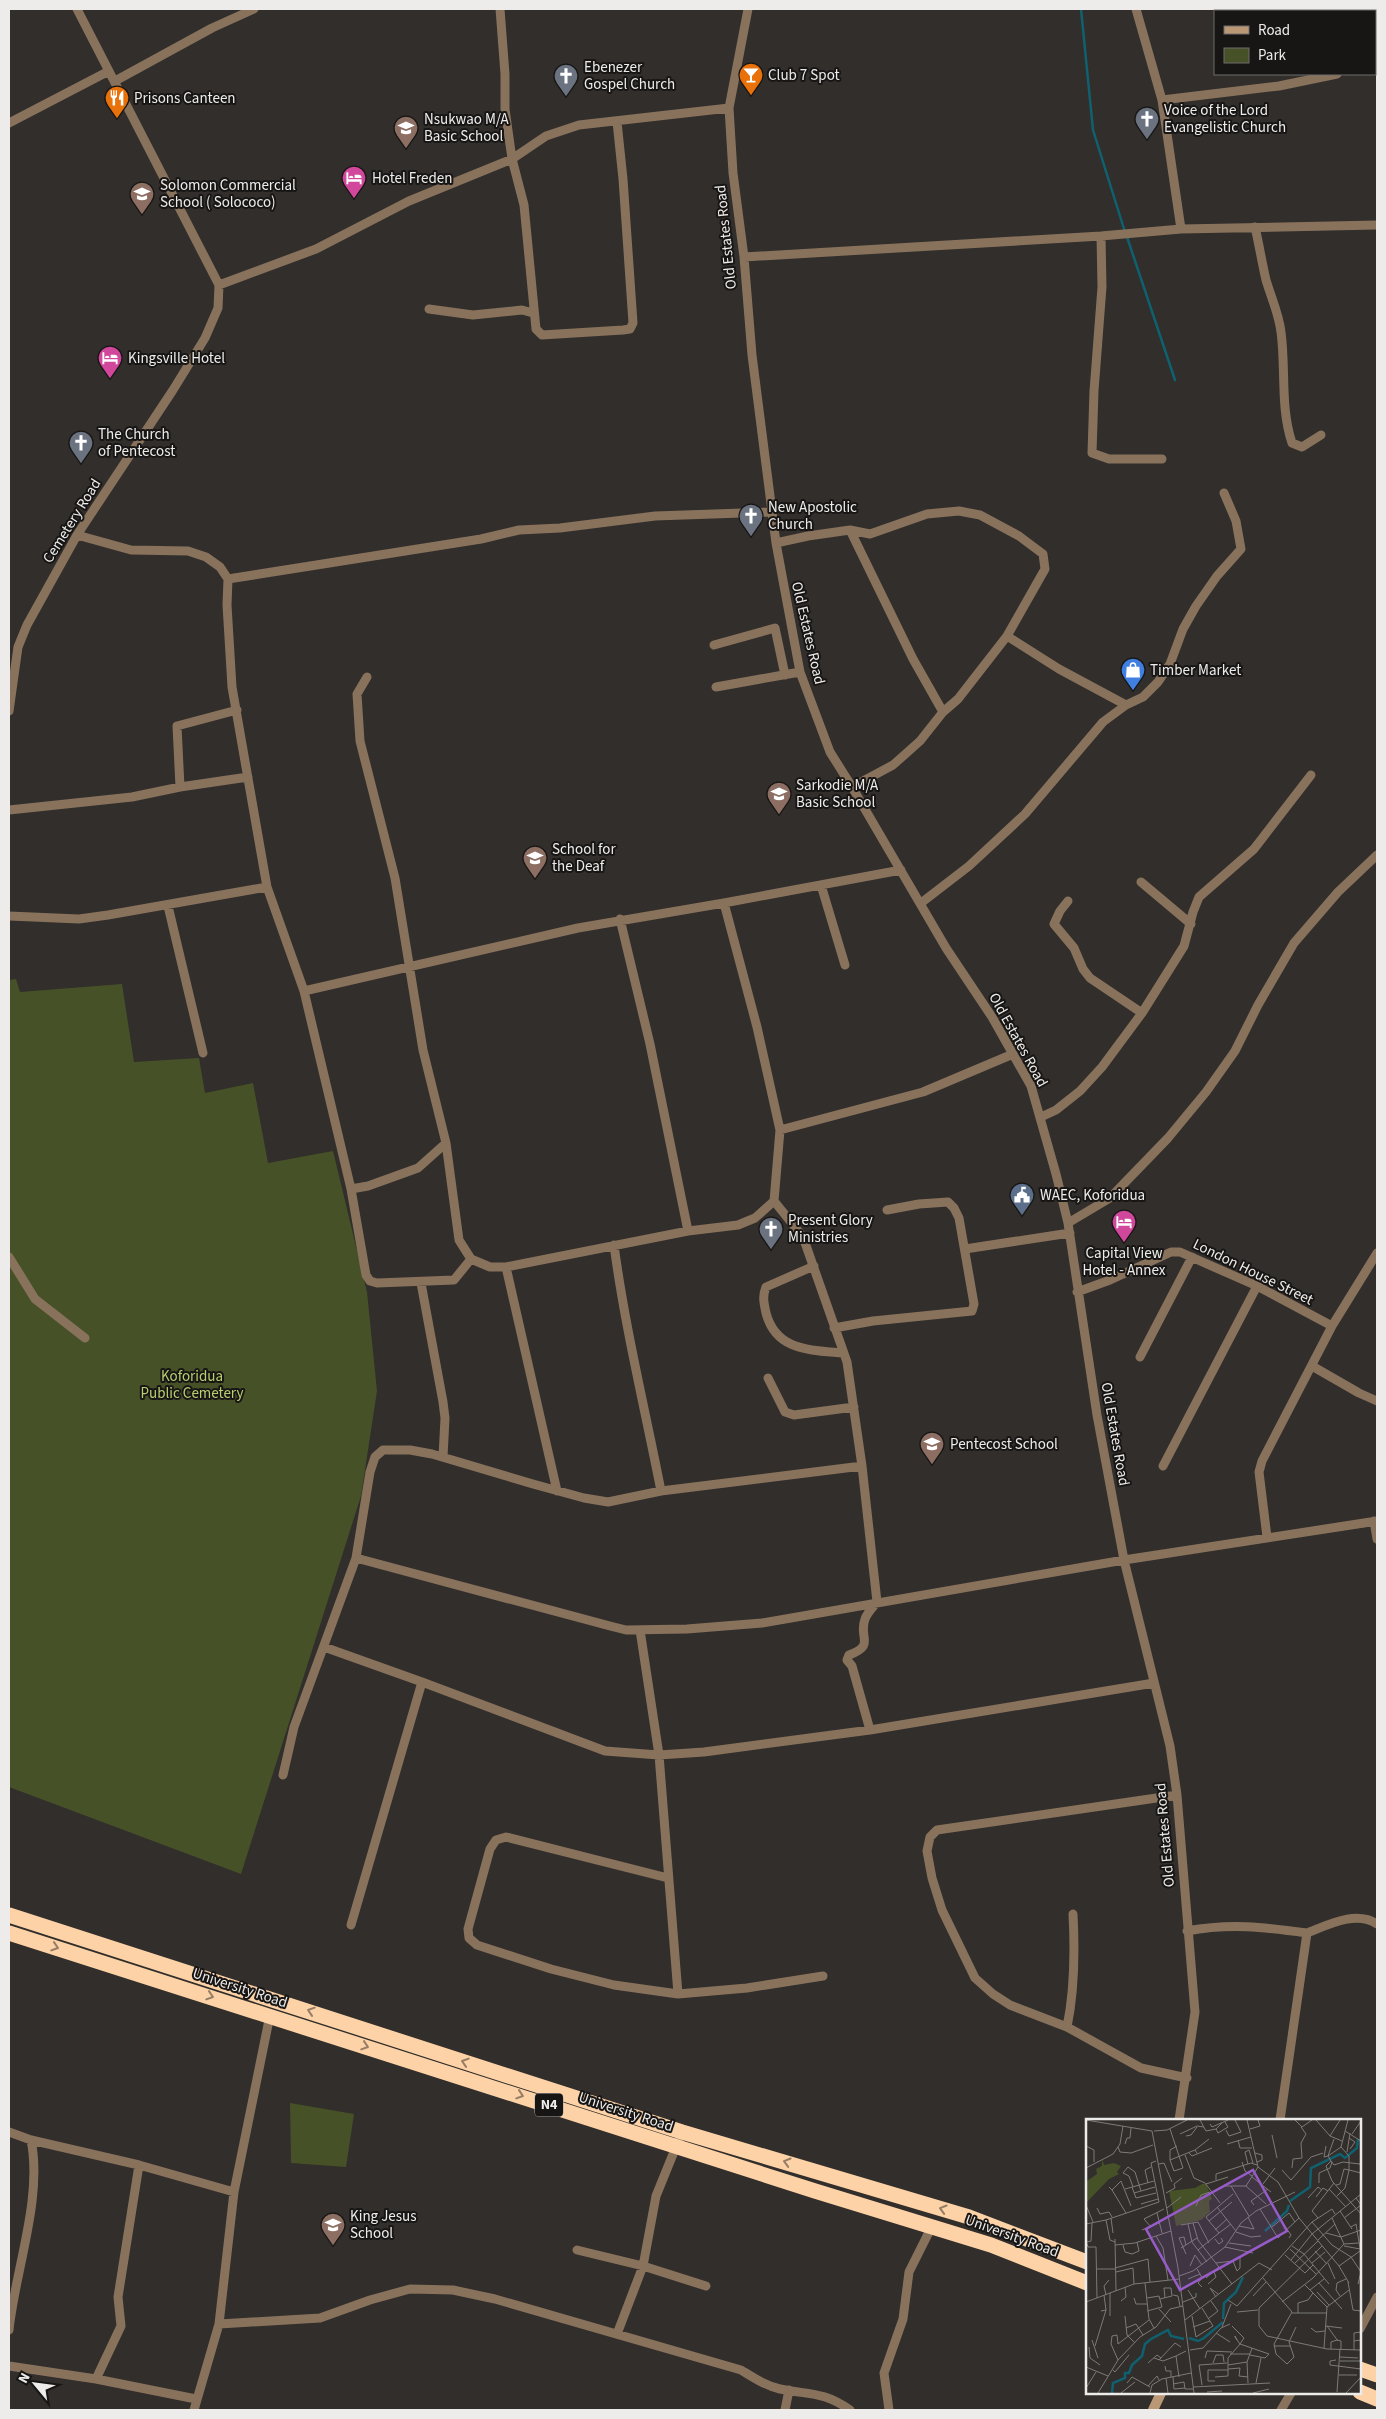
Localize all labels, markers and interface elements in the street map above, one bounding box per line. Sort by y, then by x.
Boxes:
legend [1214,10,1376,75]
text: Road [1258,20,1290,41]
text: Park [1258,45,1287,66]
place label: Ebenezer Gospel Church [584,57,675,95]
bar icon: Club 7 Spot [738,62,764,96]
church icon: Ebenezer Gospel Church [553,63,579,97]
place label: Club 7 Spot [768,65,840,86]
restaurant icon: Prisons Canteen [104,85,130,119]
place label: Prisons Canteen [134,88,236,109]
place label: Voice of the Lord Evangelistic Church [1164,100,1286,138]
church icon: Voice of the Lord Evangelistic Church [1134,106,1160,140]
place label: Nsukwao M/A Basic School [424,109,509,147]
school or university icon: Nsukwao M/A Basic School [393,115,419,149]
hotel icon: Hotel Freden [341,165,367,199]
place label: Hotel Freden [372,168,452,189]
place label: Solomon Commercial School ( Solococo) [160,175,296,213]
school or university icon: Solomon Commercial School ( Solococo) [129,181,155,215]
street label: Old Estates Road [710,184,742,290]
hotel icon: Kingsville Hotel [97,345,123,379]
place label: Kingsville Hotel [128,348,225,369]
place label: The Church of Pentecost [98,424,175,462]
church icon: The Church of Pentecost [68,430,94,464]
street label: Cemetery Road [38,475,106,567]
place label: New Apostolic Church [768,497,857,535]
church icon: New Apostolic Church [738,503,764,537]
street label: Old Estates Road [786,580,830,686]
shop icon: Timber Market [1120,657,1146,691]
place label: Timber Market [1150,660,1241,681]
place label: Sarkodie M/A Basic School [796,775,879,813]
school or university icon: Sarkodie M/A Basic School [766,781,792,815]
place label: School for the Deaf [552,839,616,877]
school or university icon: School for the Deaf [522,845,548,879]
street label: Old Estates Road [983,989,1053,1091]
public building icon: WAEC, Koforidua [1009,1182,1035,1216]
place label: WAEC, Koforidua [1040,1185,1145,1206]
hotel icon: Capital View Hotel - Annex [1111,1209,1137,1243]
place label: Present Glory Ministries [788,1210,873,1248]
church icon: Present Glory Ministries [758,1216,784,1250]
street label: London House Street [1189,1234,1317,1310]
place label: Capital View Hotel - Annex [1082,1243,1166,1281]
park label: Koforidua Public Cemetery [141,1366,243,1404]
street label: Old Estates Road [1096,1381,1134,1487]
school or university icon: Pentecost School [919,1431,945,1465]
place label: Pentecost School [950,1434,1058,1455]
street label: Old Estates Road [1150,1782,1180,1888]
one-way arrow [51,1942,59,1952]
street label: University Road [190,1963,290,2013]
one-way arrow [206,1991,214,2001]
one-way arrow [307,2007,315,2017]
one-way arrow [360,2040,369,2050]
one-way arrow [462,2057,470,2067]
street label: University Road [576,2087,676,2137]
one-way arrow [515,2090,523,2100]
road number: N4 [535,2094,563,2116]
inset map [1086,2119,1361,2394]
one-way arrow [784,2158,792,2168]
one-way arrow [939,2204,948,2214]
place label: King Jesus School [350,2206,417,2244]
street label: University Road [962,2209,1062,2263]
school or university icon: King Jesus School [320,2212,346,2246]
north arrow [10,2359,60,2409]
text: N [14,2369,36,2387]

